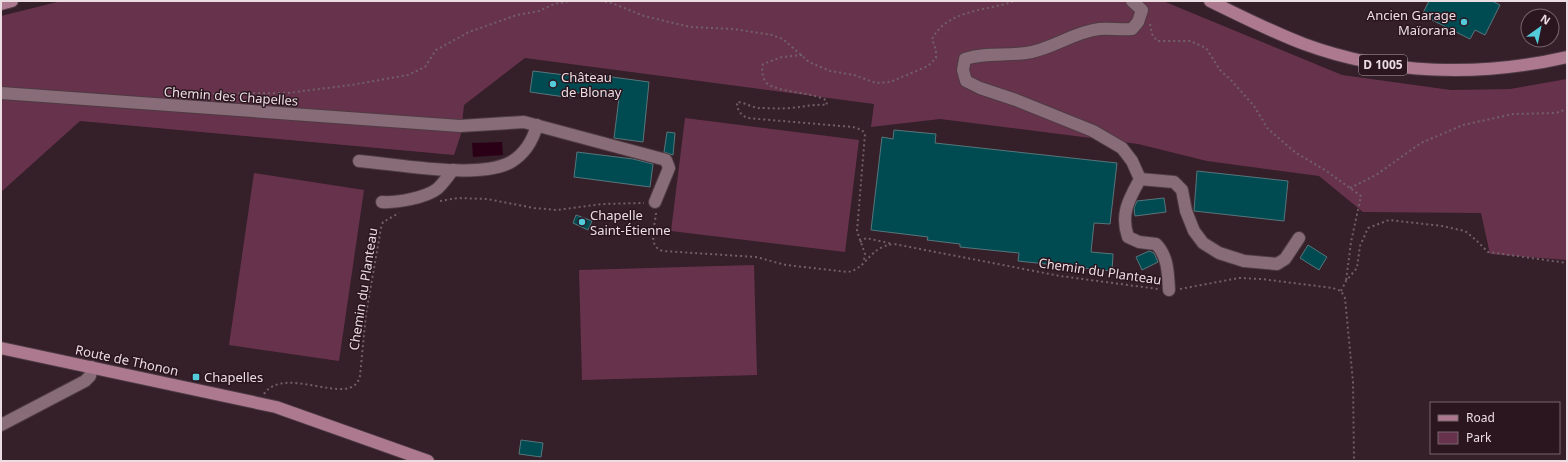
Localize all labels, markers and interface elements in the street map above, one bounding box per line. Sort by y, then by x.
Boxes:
place label: Ancien Garage Maïorana [1367,6,1456,39]
north arrow [1520,8,1560,48]
text: N [1538,10,1554,28]
marker: Ancien Garage Maïorana [1459,17,1469,27]
road number: D 1005 [1359,55,1407,75]
place label: Château de Blonay [561,68,622,101]
marker: Château de Blonay [548,79,558,89]
street label: Chemin des Chapelles [163,82,299,110]
place label: Chapelle Saint-Étienne [590,206,671,239]
marker: Chapelle Saint-Étienne [577,217,587,227]
street label: Chemin du Planteau [344,226,382,352]
street label: Chemin du Planteau [1037,253,1163,289]
street label: Route de Thonon [74,340,180,380]
place label: Chapelles [204,368,263,386]
marker: Chapelles [191,372,201,382]
legend [1430,402,1560,454]
text: Road [1466,409,1495,426]
text: Park [1466,429,1492,446]

